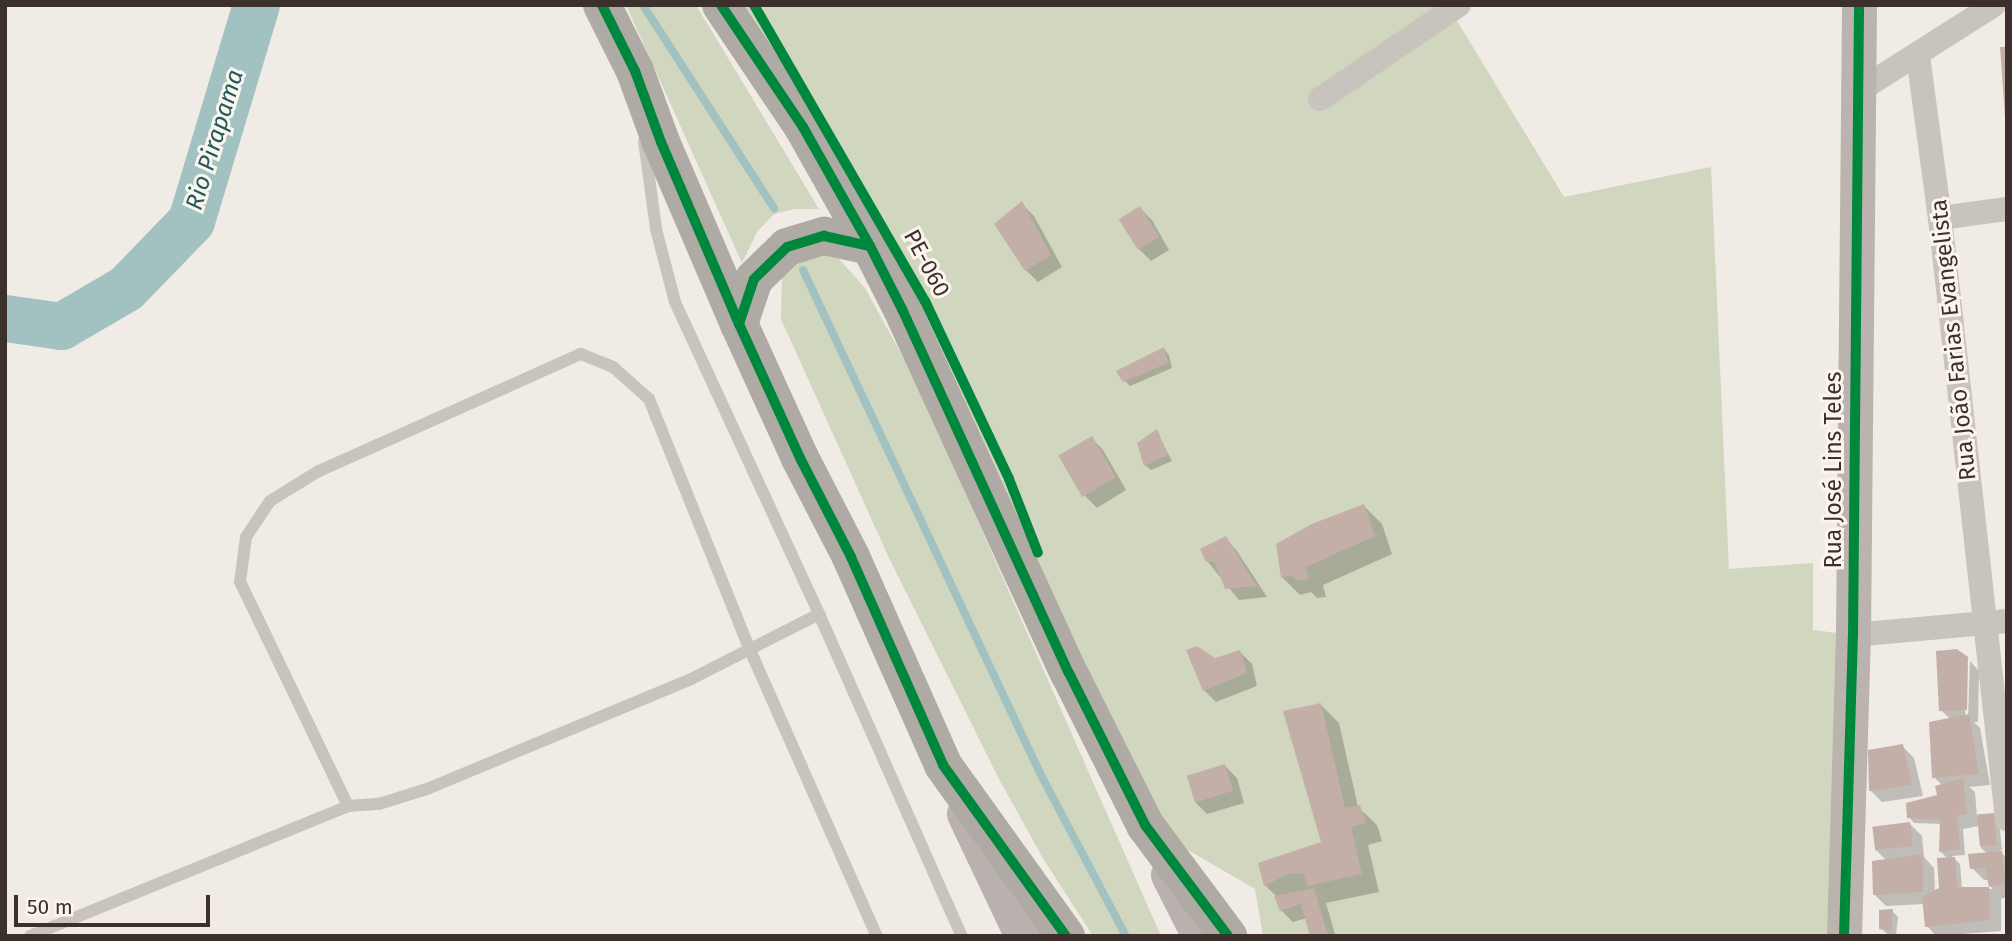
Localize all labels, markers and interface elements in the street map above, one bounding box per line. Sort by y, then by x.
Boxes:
water label: Rio Pirapama [180,66,250,214]
street label: Rua João Farias Evangelista [1925,198,1981,482]
street label: PE-060 [898,225,956,301]
street label: Rua José Lins Teles [1819,371,1847,569]
scale bar [18,881,214,925]
text: 50 m [27,894,73,920]

